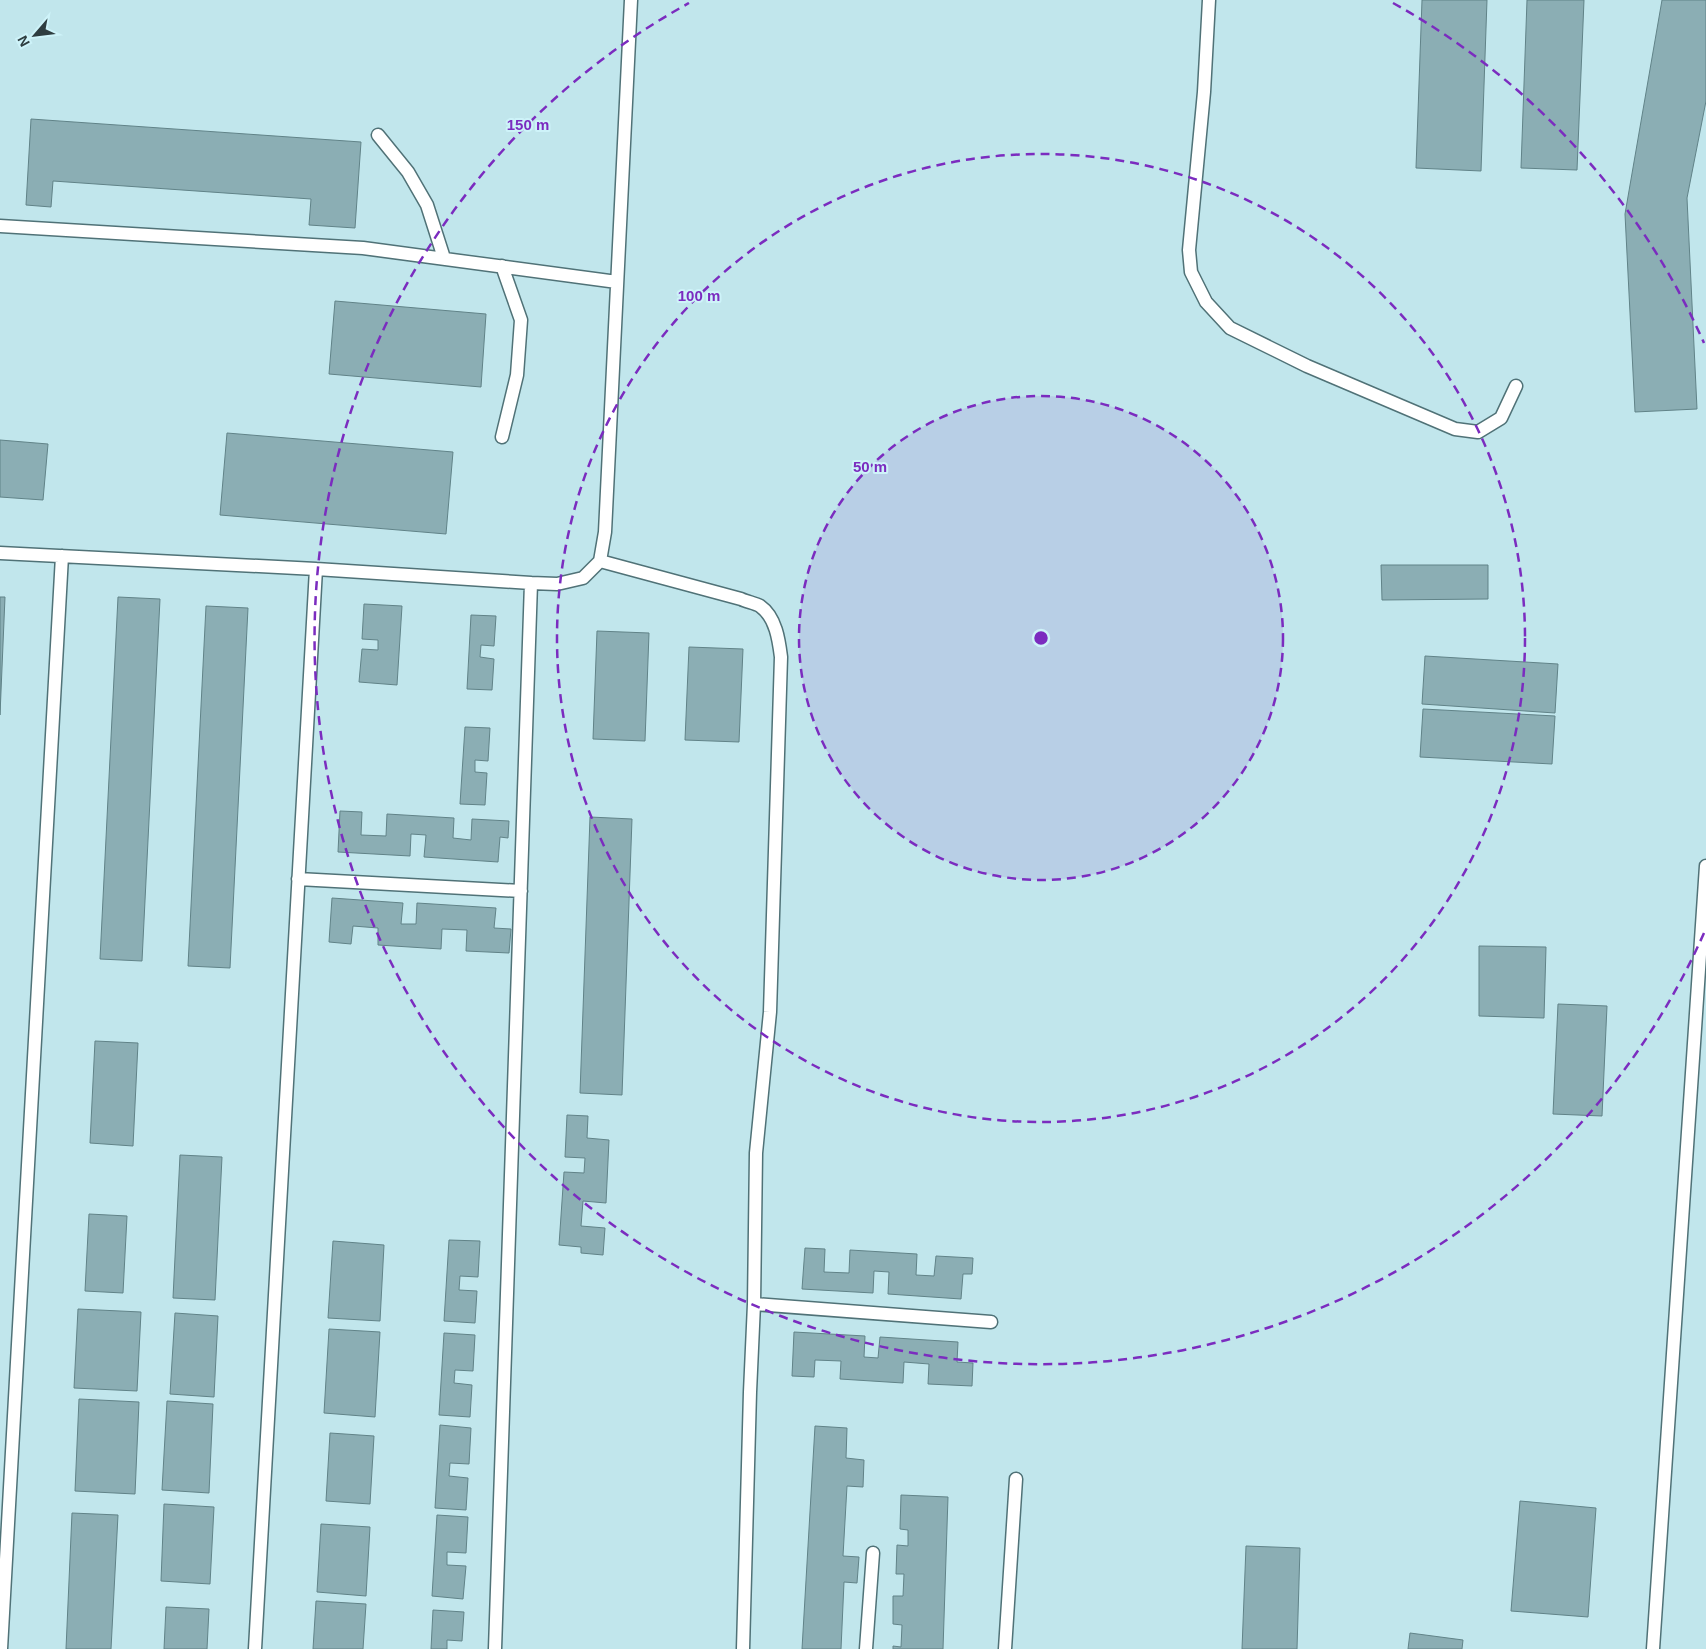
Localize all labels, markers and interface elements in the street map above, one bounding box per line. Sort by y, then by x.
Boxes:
north arrow [10,10,60,60]
text: N [14,33,33,49]
text: 150 m [507,116,549,133]
text: 100 m [678,287,720,304]
text: 50 m [853,458,887,475]
centre of rings [1032,629,1050,647]

